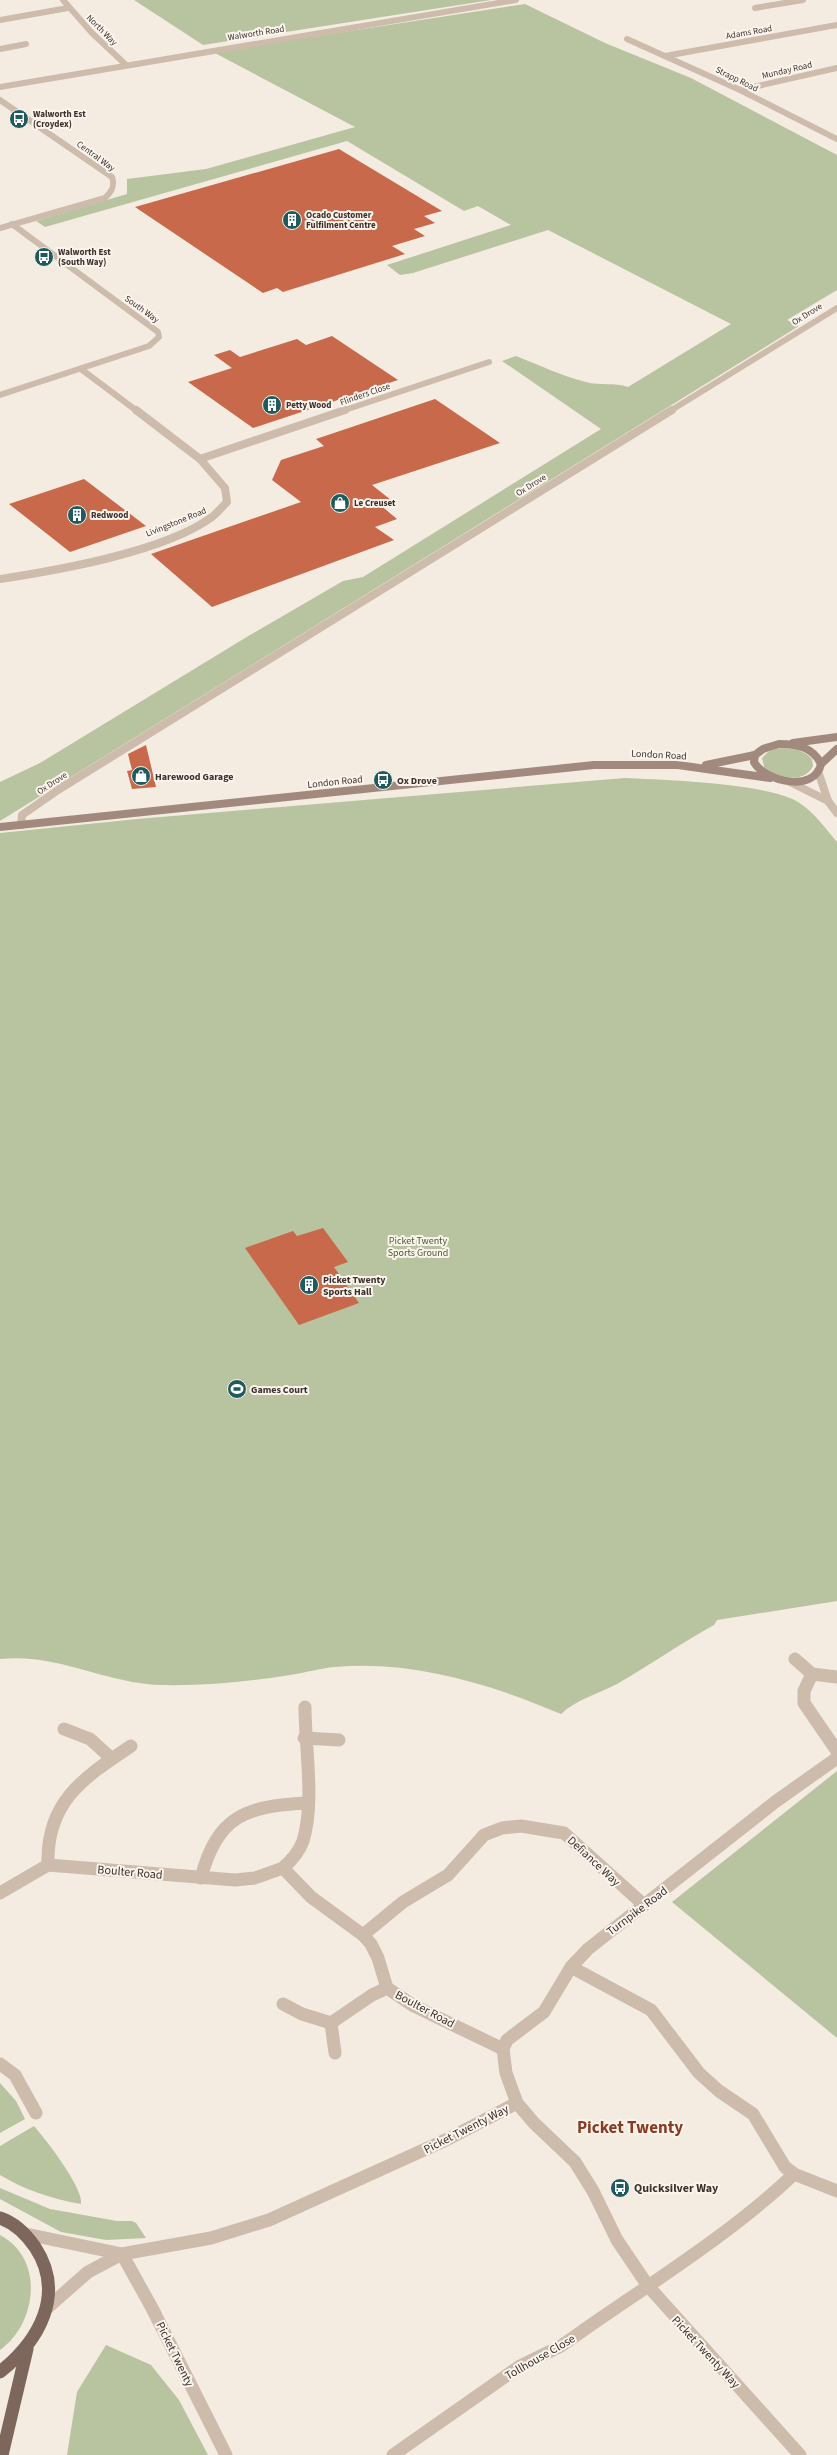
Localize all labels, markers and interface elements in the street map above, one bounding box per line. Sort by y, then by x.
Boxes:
street label: North Way [83,12,121,49]
street label: Adams Road [725,22,773,43]
street label: Walworth Road [227,23,285,44]
street label: Munday Road [761,58,814,83]
street label: Strapp Road [713,63,760,95]
bus stop icon: Walworth Est (Croydex) [8,108,30,130]
place label: Walworth Est (Croydex) [33,108,86,131]
street label: Central Way [74,138,118,175]
building icon: Ocado Customer Fulfilment Centre [281,209,303,231]
place label: Ocado Customer Fulfilment Centre [306,209,376,232]
bus stop icon: Walworth Est (South Way) [33,246,55,268]
place label: Walworth Est (South Way) [58,246,111,269]
street label: South Way [122,292,162,327]
street label: Ox Drove [790,300,825,329]
street label: Flinders Close [338,380,393,409]
building icon: Petty Wood [261,394,283,416]
place label: Petty Wood [286,399,331,412]
street label: Ox Drove [514,471,549,500]
shop icon: Le Creuset [329,492,351,514]
place label: Le Creuset [354,497,396,510]
building icon: Redwood [66,504,88,526]
street label: Livingstone Road [144,504,208,541]
place label: Redwood [91,509,128,522]
street label: London Road [631,747,687,763]
shop icon: Harewood Garage [130,765,152,787]
street label: Ox Drove [35,768,70,798]
bus stop icon: Ox Drove [372,769,394,791]
place label: Harewood Garage [155,770,233,784]
street label: London Road [307,772,363,792]
place label: Ox Drove [397,774,437,788]
park label: Picket Twenty Sports Ground [388,1234,448,1260]
place label: Picket Twenty Sports Hall [323,1273,386,1299]
building icon: Picket Twenty Sports Hall [298,1274,320,1296]
sports icon: Games Court [226,1378,248,1400]
place label: Games Court [251,1383,308,1397]
street label: Defiance Way [563,1832,624,1891]
street label: Boulter Road [97,1861,163,1884]
street label: Turnpike Road [603,1883,671,1940]
street label: Boulter Road [392,1987,458,2032]
street label: Picket Twenty Way [421,2101,512,2158]
district label: Picket Twenty [577,2116,683,2140]
bus stop icon: Quicksilver Way [609,2177,631,2199]
place label: Quicksilver Way [634,2180,719,2197]
street label: Picket Twenty Way [668,2312,744,2393]
street label: Picket Twenty [152,2319,198,2390]
street label: Tollhouse Close [502,2330,579,2384]

